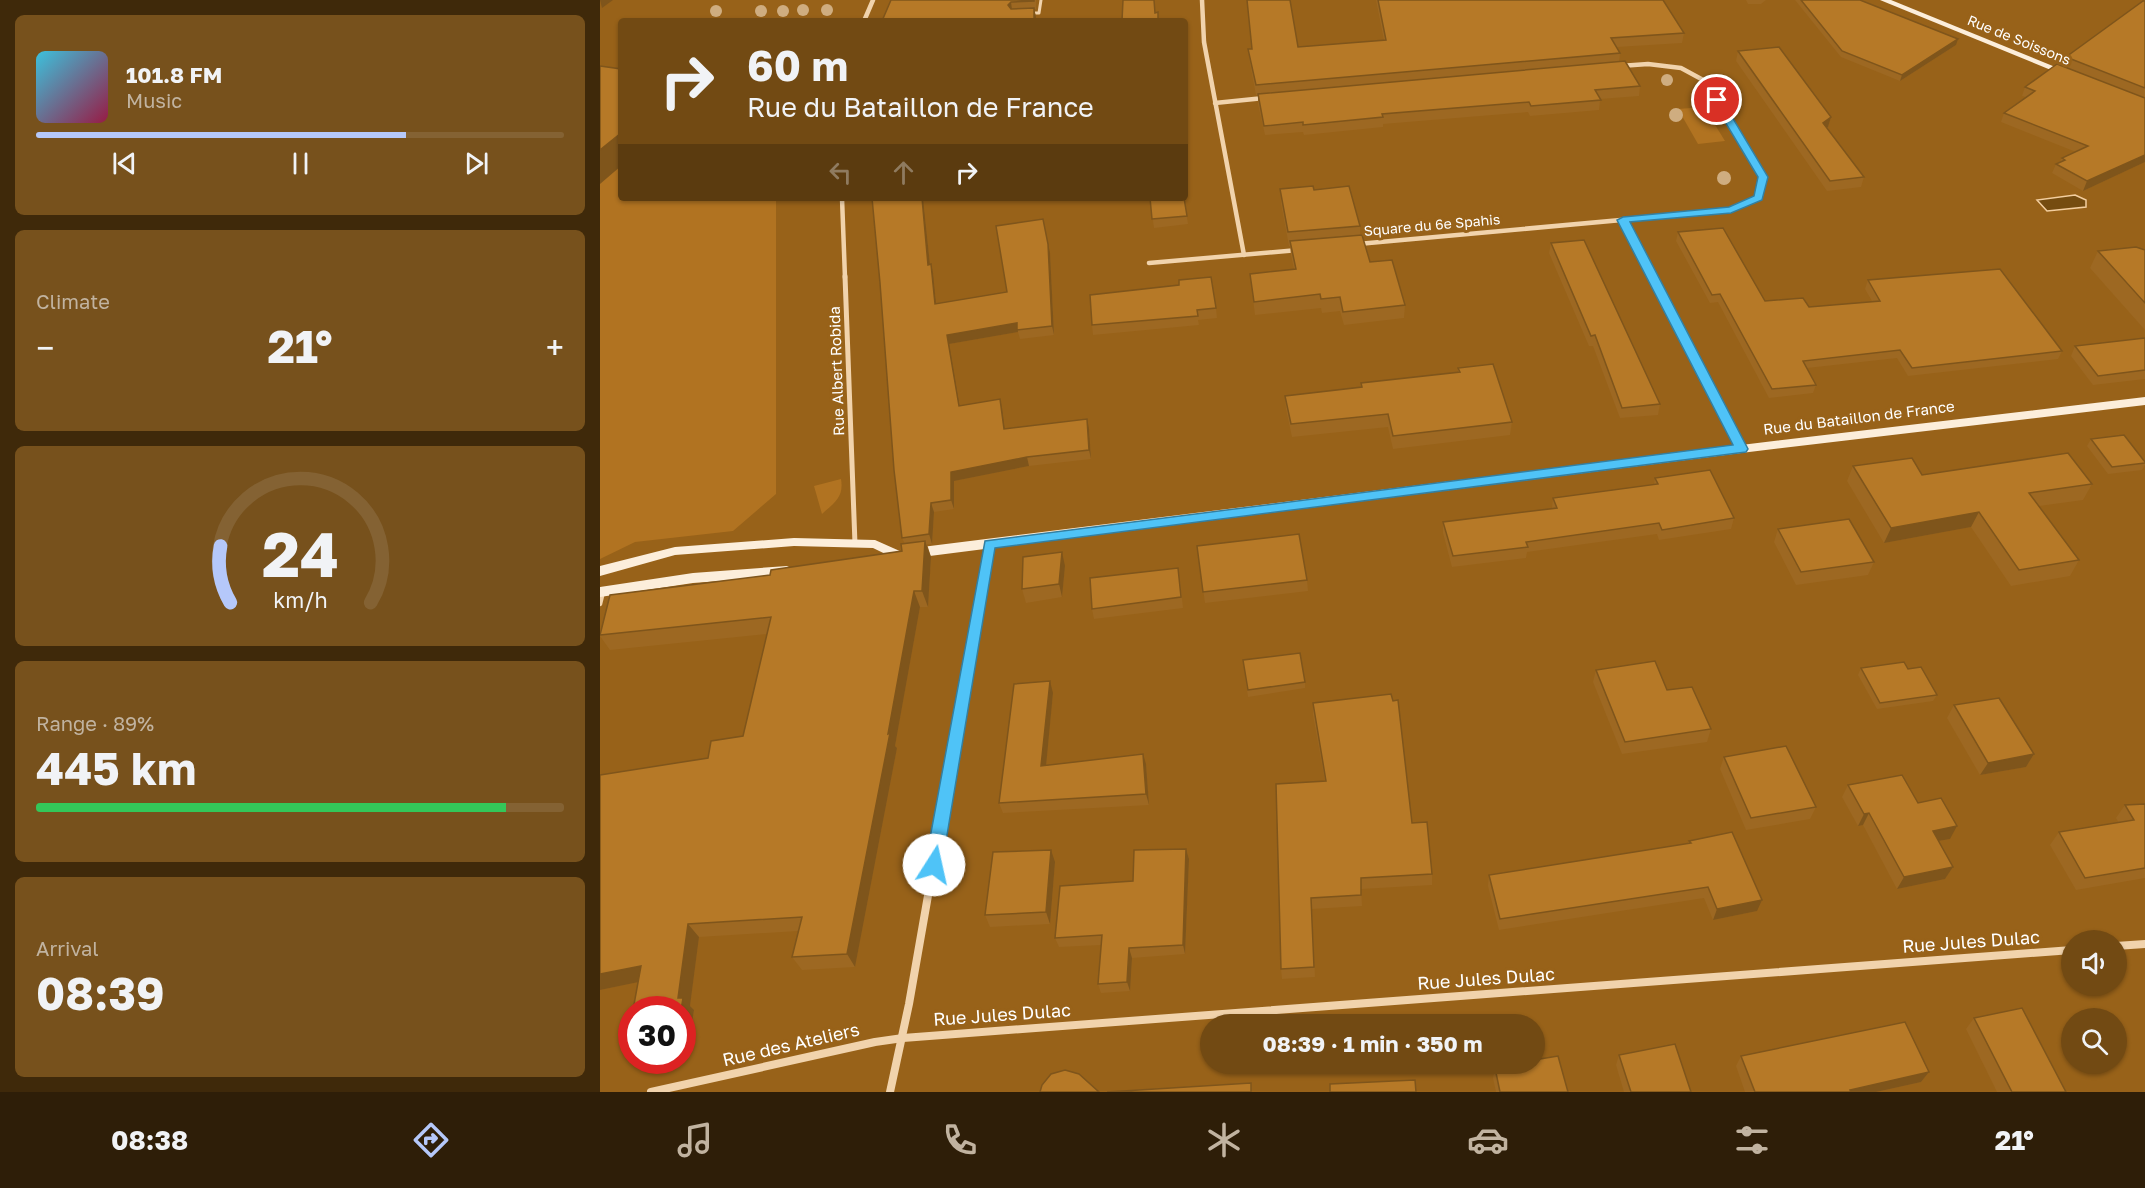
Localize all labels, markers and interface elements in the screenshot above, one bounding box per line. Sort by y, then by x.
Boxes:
street label: Rue de Soissons [1965,11,2073,68]
text: 60 m [747,40,848,90]
icon: right [648,42,726,120]
text: 101.8 FM [126,61,222,88]
pin [1691,74,1742,125]
icon: arrive [1700,83,1733,116]
text: Music [126,88,182,112]
text: Rue du Bataillon de France [747,91,1094,123]
icon: previous [108,147,141,180]
icon: pause [284,147,317,180]
icon: next [460,147,493,180]
icon: left [824,156,857,189]
icon: ahead [887,156,920,189]
icon: right [950,156,983,189]
street label: Square du 6e Spahis [1363,210,1501,239]
text: Climate [36,289,110,313]
street label: Rue Albert Robida [825,306,847,436]
text: 21° [267,319,333,373]
text: − [36,328,54,367]
text: + [546,328,564,367]
street label: Rue du Bataillon de France [1762,396,1956,438]
text: 24 [261,516,339,591]
text: km/h [273,587,327,613]
text: Range · 89% [36,711,154,735]
text: 445 km [36,741,196,795]
position arrow [902,833,966,897]
street label: Rue Jules Dulac [1901,925,2041,957]
map controls [2061,930,2127,1074]
button: sound [2061,930,2127,996]
text: Arrival [36,936,99,960]
street label: Rue Jules Dulac [1416,962,1556,994]
text: 08:39 [36,966,164,1020]
speed limit sign: 30 [618,996,696,1074]
street label: Rue Jules Dulac [932,998,1072,1030]
button: search [2061,1008,2127,1074]
street label: Rue des Ateliers [720,1018,861,1070]
text: 08:39 · 1 min · 350 m [1262,1030,1483,1057]
icon: directions [410,1119,452,1161]
icon: music [674,1119,716,1161]
icon: phone [939,1119,981,1161]
icon: climate [1203,1119,1245,1161]
icon: car [1467,1119,1509,1161]
icon: filters [1731,1119,1773,1161]
text: 08:38 [111,1124,188,1156]
text: 21° [1995,1124,2034,1156]

